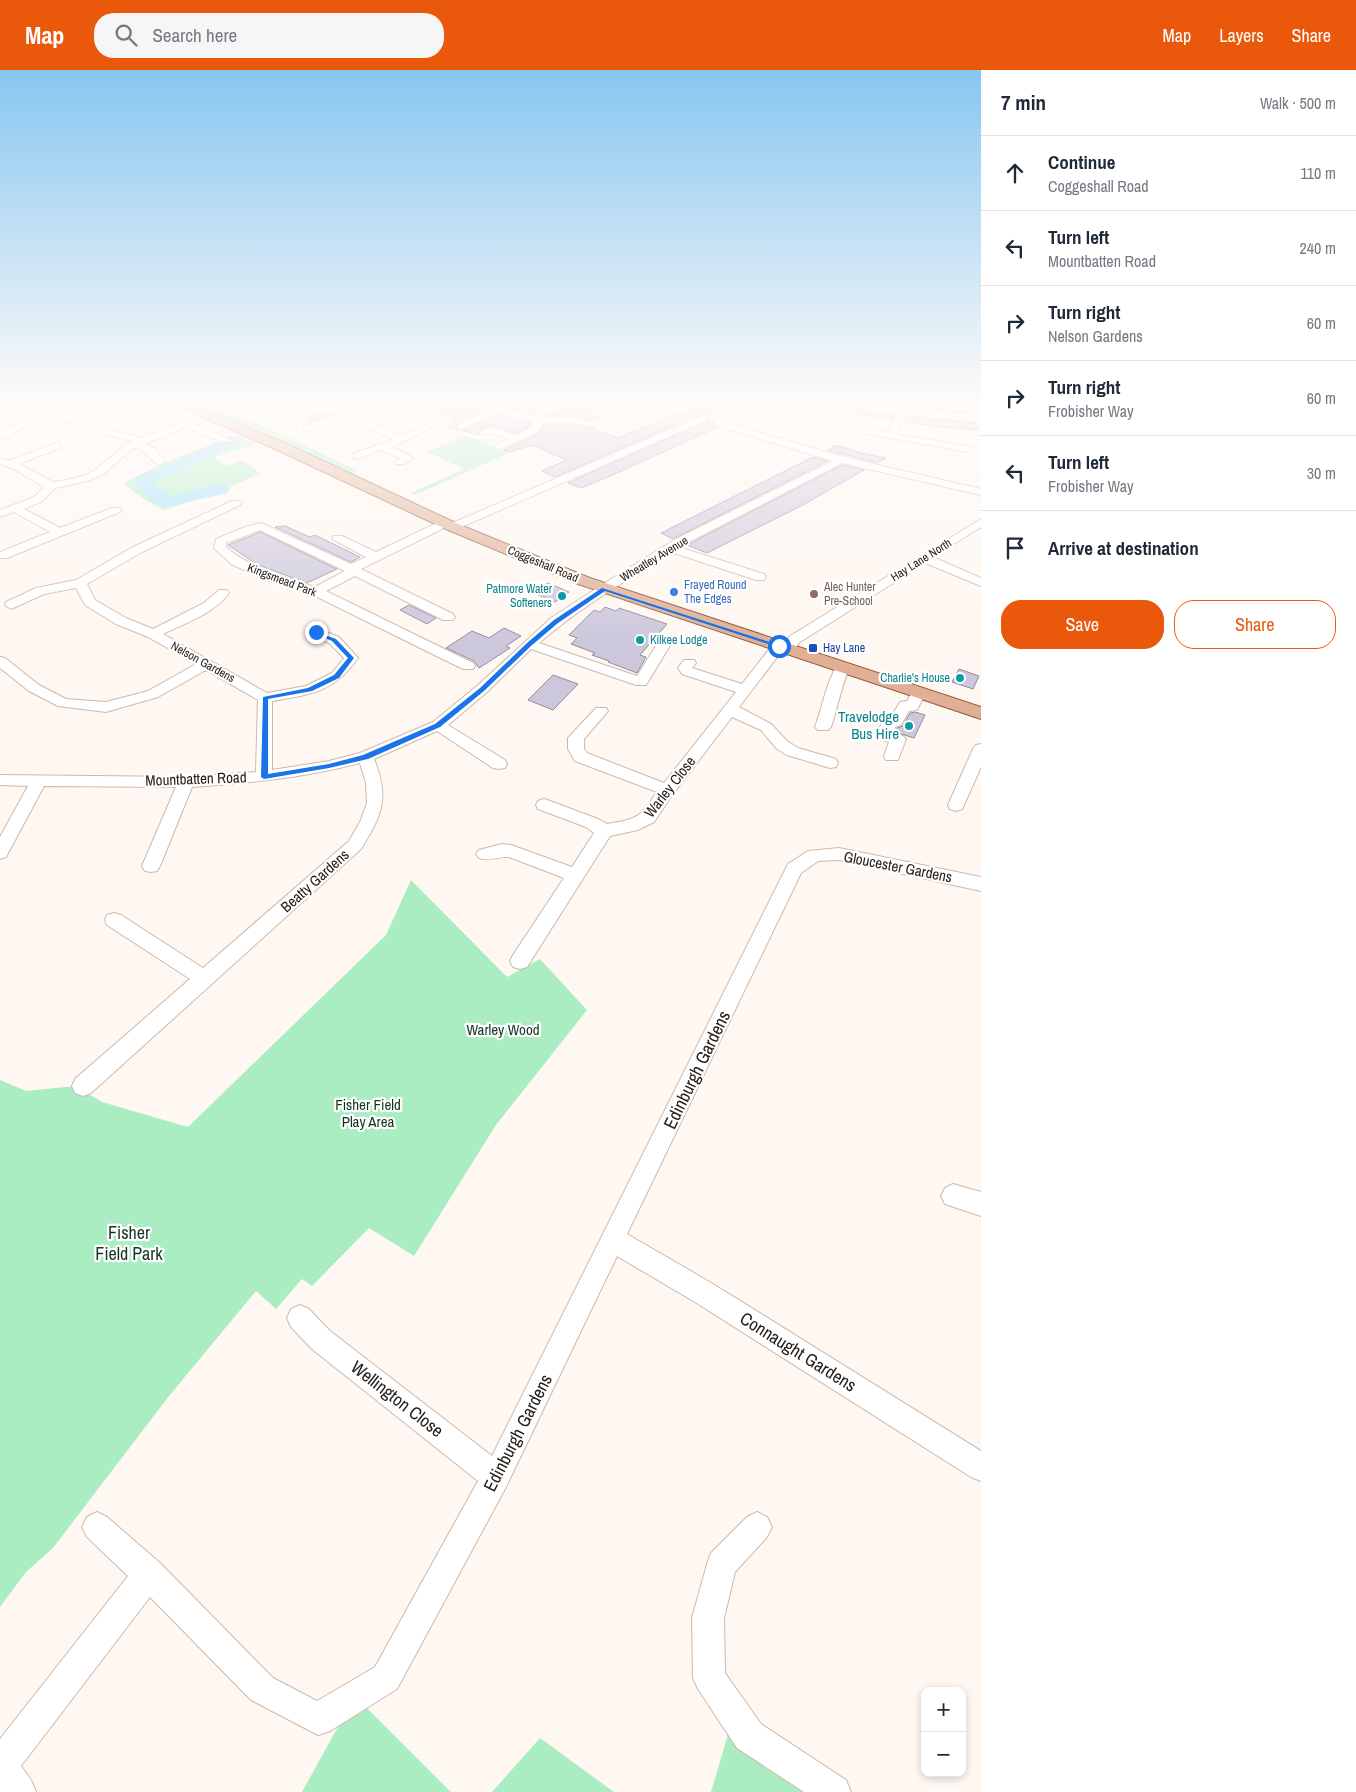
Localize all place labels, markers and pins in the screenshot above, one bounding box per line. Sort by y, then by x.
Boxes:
place label: Frayed Round The Edges [684,577,746,607]
place label: Alec Hunter Pre-School [823,579,876,609]
place label: Patmore Water Softeners [486,581,553,611]
marker: Frayed Round The Edges [668,586,680,598]
marker: Alec Hunter Pre-School [808,588,820,600]
marker: Patmore Water Softeners [556,590,568,602]
place label: Kilkee Lodge [650,632,707,648]
marker: Kilkee Lodge [634,634,646,646]
place label: Hay Lane [823,640,865,656]
marker: Hay Lane [807,642,819,654]
place label: Charlie's House [880,670,950,686]
marker: Charlie's House [954,672,966,684]
place label: Travelodge Bus Hire [838,706,899,744]
marker: Travelodge Bus Hire [903,720,915,732]

